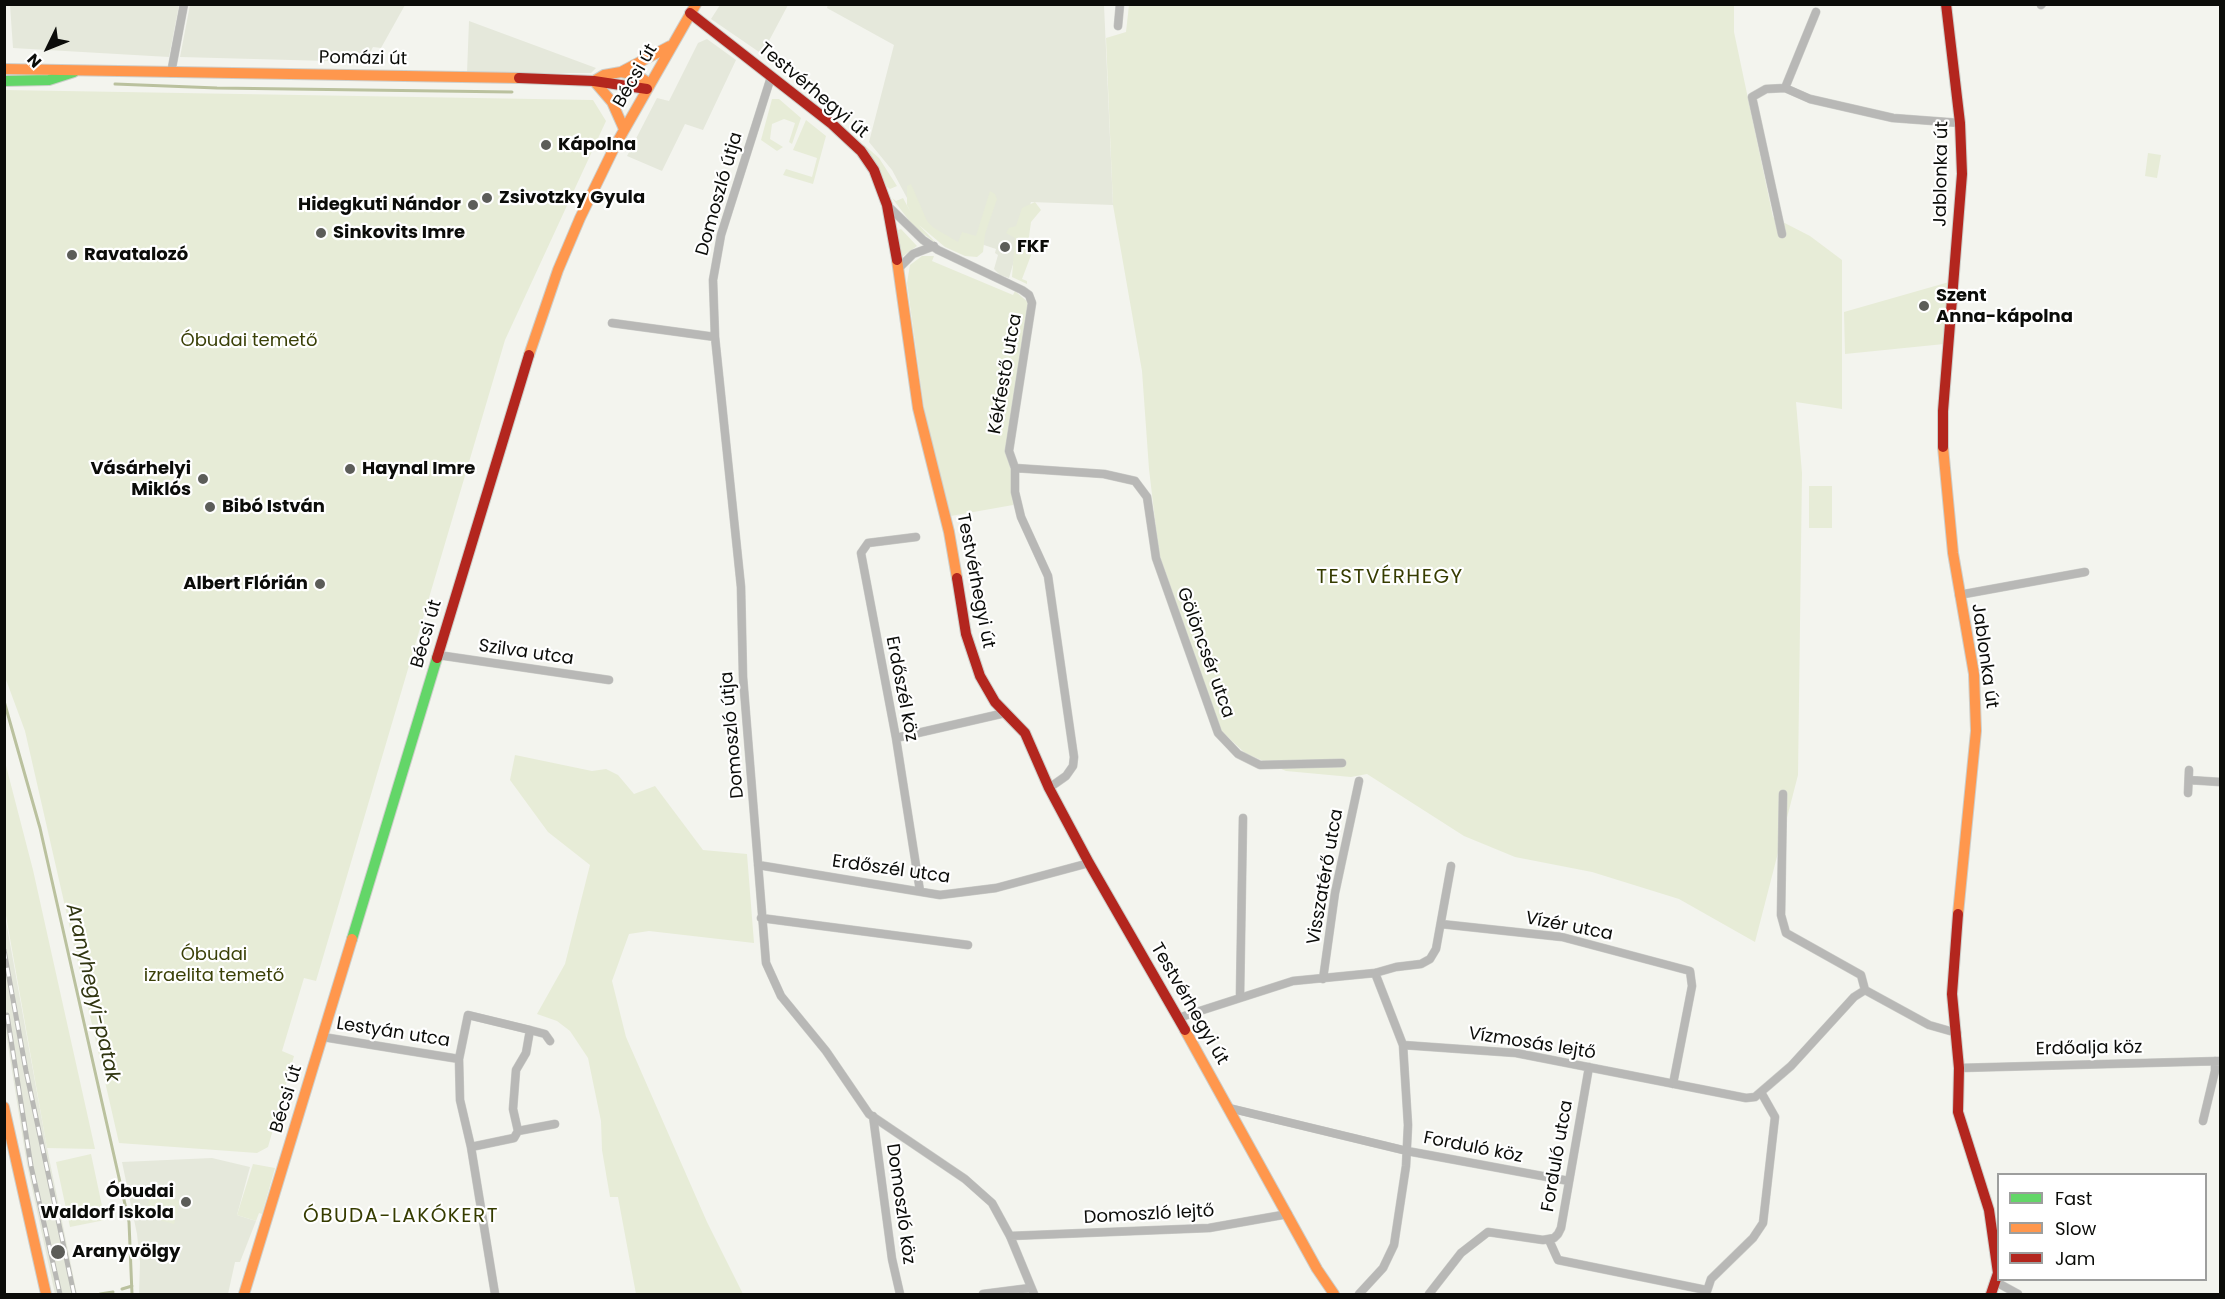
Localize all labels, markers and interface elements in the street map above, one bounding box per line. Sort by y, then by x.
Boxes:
north arrow [18,18,78,78]
street label: Testvérhegyi út [754,39,872,143]
street label: Bécsi út [609,40,663,112]
street label: Pomázi út [319,47,407,71]
text: N [22,48,47,73]
street label: Jablonka út [1930,121,1954,227]
street label: Domoszló útja [692,130,748,258]
place label: Kápolna [558,134,636,156]
marker: Kápolna [539,138,553,152]
place label: Zsivotzky Gyula [499,187,645,209]
marker: Zsivotzky Gyula [480,191,494,205]
place label: Hidegkuti Nándor [298,194,461,216]
marker: Hidegkuti Nándor [466,198,480,212]
place label: Sinkovits Imre [333,222,465,244]
marker: Sinkovits Imre [314,226,328,240]
place label: FKF [1017,236,1049,258]
marker: FKF [998,240,1012,254]
place label: Ravatalozó [84,244,188,266]
marker: Ravatalozó [65,248,79,262]
place label: Szent Anna-kápolna [1936,285,2073,328]
marker: Szent Anna-kápolna [1917,299,1931,313]
street label: Kékfestő utca [985,312,1027,436]
park label: Óbudai temető [181,330,317,352]
place label: Vásárhelyi Miklós [90,458,191,500]
place label: Haynal Imre [362,458,475,480]
marker: Haynal Imre [343,462,357,476]
marker: Vásárhelyi Miklós [196,472,210,486]
place label: Bibó István [222,496,325,518]
marker: Bibó István [203,500,217,514]
street label: Testvérhegyi út [951,512,999,650]
district label: TESTVÉRHEGY [1316,566,1464,590]
place label: Albert Flórián [183,573,308,595]
marker: Albert Flórián [313,577,327,591]
street label: Gölöncsér utca [1171,585,1239,721]
street label: Bécsi út [407,597,447,671]
street label: Jablonka út [1966,602,2002,710]
street label: Erdőszél köz [880,635,922,743]
street label: Szilva utca [477,636,575,670]
street label: Domoszló útja [717,671,749,799]
street label: Visszatérő utca [1303,807,1349,947]
street label: Erdőszél utca [831,851,951,889]
water label: Aranyhegyi-patak [60,901,124,1085]
street label: Vízér utca [1523,908,1615,946]
street label: Testvérhegyi út [1145,939,1233,1069]
park label: Óbudai izraelita temető [144,944,284,986]
street label: Lestyán utca [335,1013,451,1053]
street label: Vízmosás lejtő [1467,1023,1597,1065]
street label: Erdőalja köz [2035,1037,2143,1061]
street label: Bécsi út [266,1062,308,1136]
street label: Forduló utca [1538,1099,1578,1213]
street label: Forduló köz [1422,1128,1524,1168]
street label: Domoszló köz [881,1142,919,1266]
legend [1997,1173,2207,1281]
place label: Óbudai Waldorf Iskola [40,1181,174,1224]
text: Fast [2055,1186,2092,1211]
marker: Óbudai Waldorf Iskola [179,1195,193,1209]
street label: Domoszló lejtő [1083,1201,1215,1229]
district label: ÓBUDA-LAKÓKERT [303,1205,499,1229]
text: Slow [2055,1216,2096,1241]
place label: Aranyvölgy [72,1241,180,1263]
marker: Aranyvölgy [49,1243,67,1261]
text: Jam [2055,1246,2095,1271]

